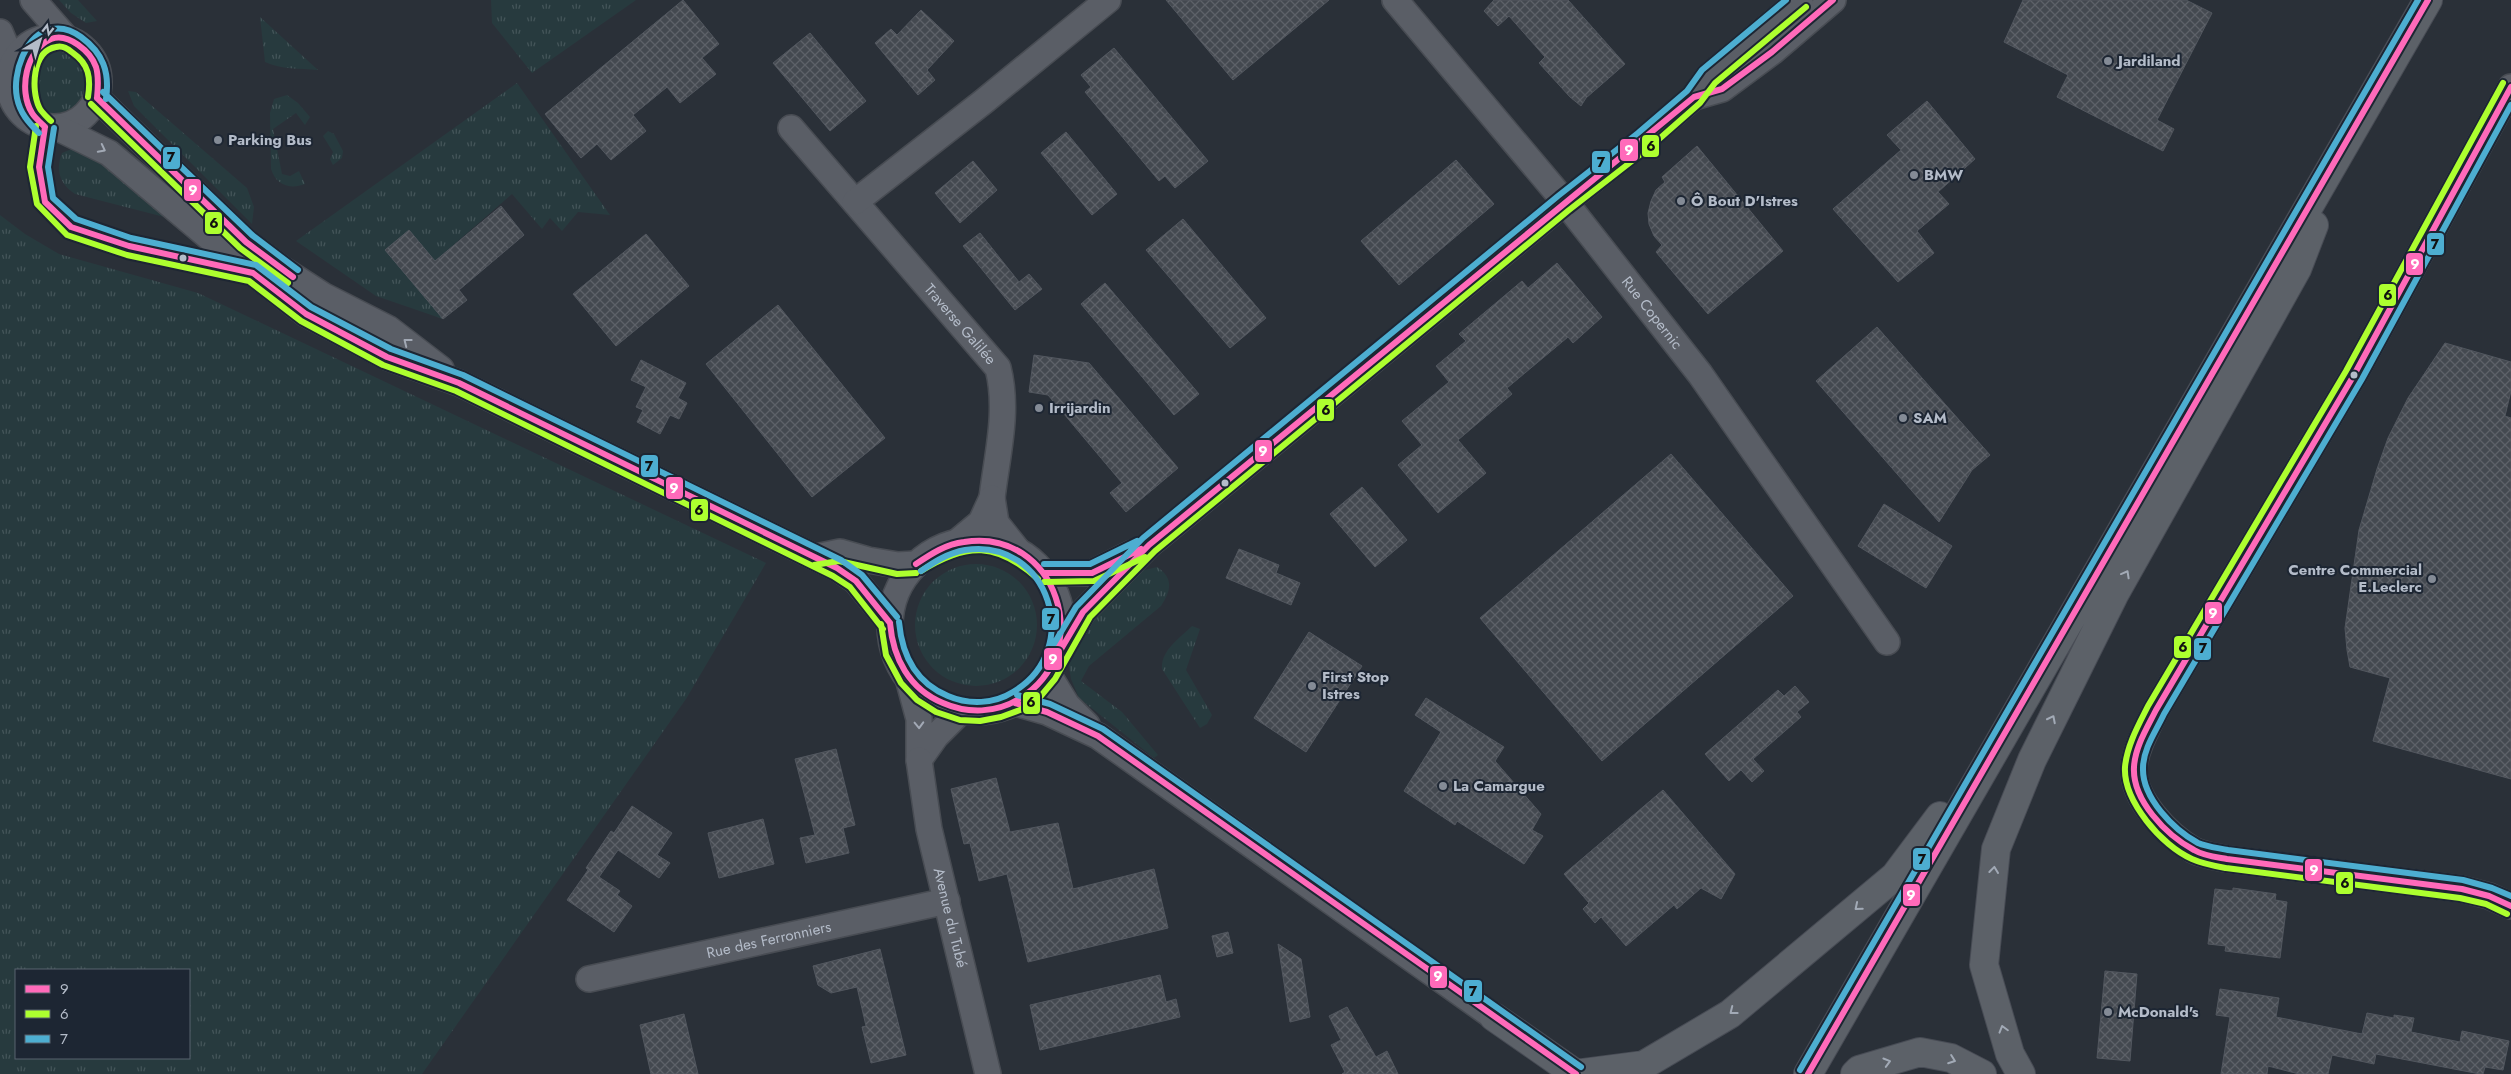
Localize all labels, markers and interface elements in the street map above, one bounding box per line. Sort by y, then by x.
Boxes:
north arrow [15,15,65,65]
text: N [37,18,59,41]
place label: Jardiland [2115,50,2181,72]
marker: Jardiland [2102,55,2114,67]
place label: Parking Bus [228,129,312,151]
marker: Parking Bus [212,134,224,146]
line badge: 6 [1641,134,1660,158]
text: 6 [1646,136,1656,156]
line badge: 9 [1619,138,1639,162]
text: 9 [1624,140,1634,160]
one-way arrow [97,143,106,153]
line badge: 7 [162,146,181,170]
text: 7 [167,147,176,167]
line badge: 7 [1591,150,1611,174]
text: 7 [1597,152,1606,172]
place label: BMW [1924,164,1963,186]
marker: BMW [1908,169,1920,181]
line badge: 9 [183,178,202,202]
text: 9 [188,180,198,200]
place label: Ô Bout D'Istres [1691,190,1798,212]
marker: Ô Bout D'Istres [1675,195,1687,207]
line badge: 6 [204,211,223,235]
text: 6 [209,213,219,233]
line badge: 7 [2426,232,2445,256]
text: 7 [2431,234,2440,254]
line badge: 9 [2405,252,2424,276]
unlabelled marker [178,253,188,263]
text: 9 [2410,254,2420,274]
street label: Rue Copernic [1616,272,1688,354]
street label: Traverse Galilée [919,279,1002,370]
line badge: 6 [2378,283,2397,307]
text: 6 [2383,285,2393,305]
one-way arrow [403,339,412,348]
unlabelled marker [2349,370,2359,380]
place label: Irrijardin [1049,397,1111,419]
line badge: 6 [1316,398,1335,422]
text: 6 [1321,400,1331,420]
marker: Irrijardin [1033,402,1045,414]
place label: SAM [1913,407,1947,429]
marker: SAM [1897,412,1909,424]
line badge: 9 [1254,439,1273,463]
text: 9 [1258,441,1268,461]
line badge: 7 [640,454,659,478]
text: 7 [645,456,654,476]
line badge: 9 [665,476,684,500]
text: 9 [669,478,679,498]
unlabelled marker [1220,478,1230,488]
line badge: 6 [690,498,709,522]
text: 6 [694,500,704,520]
place label: Centre Commercial E.Leclerc [2288,559,2422,598]
one-way arrow [2119,571,2129,580]
marker: Centre Commercial E.Leclerc [2426,573,2438,585]
line badge: 9 [2204,601,2223,625]
text: 9 [2208,603,2218,623]
line badge: 7 [1041,607,1060,631]
text: 7 [1047,609,1056,629]
line badge: 6 [2173,635,2192,659]
text: 6 [2178,637,2188,657]
line badge: 7 [2193,637,2212,661]
text: 7 [2199,638,2208,658]
line badge: 9 [1043,647,1063,671]
text: 9 [1048,649,1058,669]
place label: First Stop Istres [1322,666,1389,705]
marker: First Stop Istres [1306,680,1318,692]
line badge: 6 [1022,691,1041,715]
text: 6 [1026,692,1036,712]
one-way arrow [2046,715,2056,724]
one-way arrow [913,722,924,730]
place label: La Camargue [1453,775,1545,797]
marker: La Camargue [1437,780,1449,792]
line badge: 7 [1912,847,1931,871]
text: 7 [1918,849,1927,869]
line badge: 9 [2304,858,2323,882]
text: 9 [2309,860,2319,880]
street label: Avenue du Tubé [928,865,973,970]
one-way arrow [1988,866,1999,874]
line badge: 6 [2335,871,2354,895]
text: 6 [2340,873,2350,893]
line badge: 9 [1902,883,1921,907]
text: 9 [1906,885,1916,905]
one-way arrow [1854,902,1863,911]
street label: Rue des Ferronniers [704,916,833,964]
line badge: 9 [1429,965,1448,989]
text: 9 [1433,966,1443,986]
legend [15,969,190,1059]
text: 9 [60,978,69,1000]
line badge: 7 [1463,979,1483,1003]
text: 7 [1469,981,1478,1001]
place label: McDonald's [2118,1001,2199,1023]
text: 6 [60,1003,69,1025]
one-way arrow [1730,1006,1739,1014]
marker: McDonald's [2102,1006,2114,1018]
one-way arrow [1998,1026,2008,1034]
text: 7 [60,1028,68,1050]
one-way arrow [1947,1054,1956,1064]
one-way arrow [1882,1057,1890,1067]

